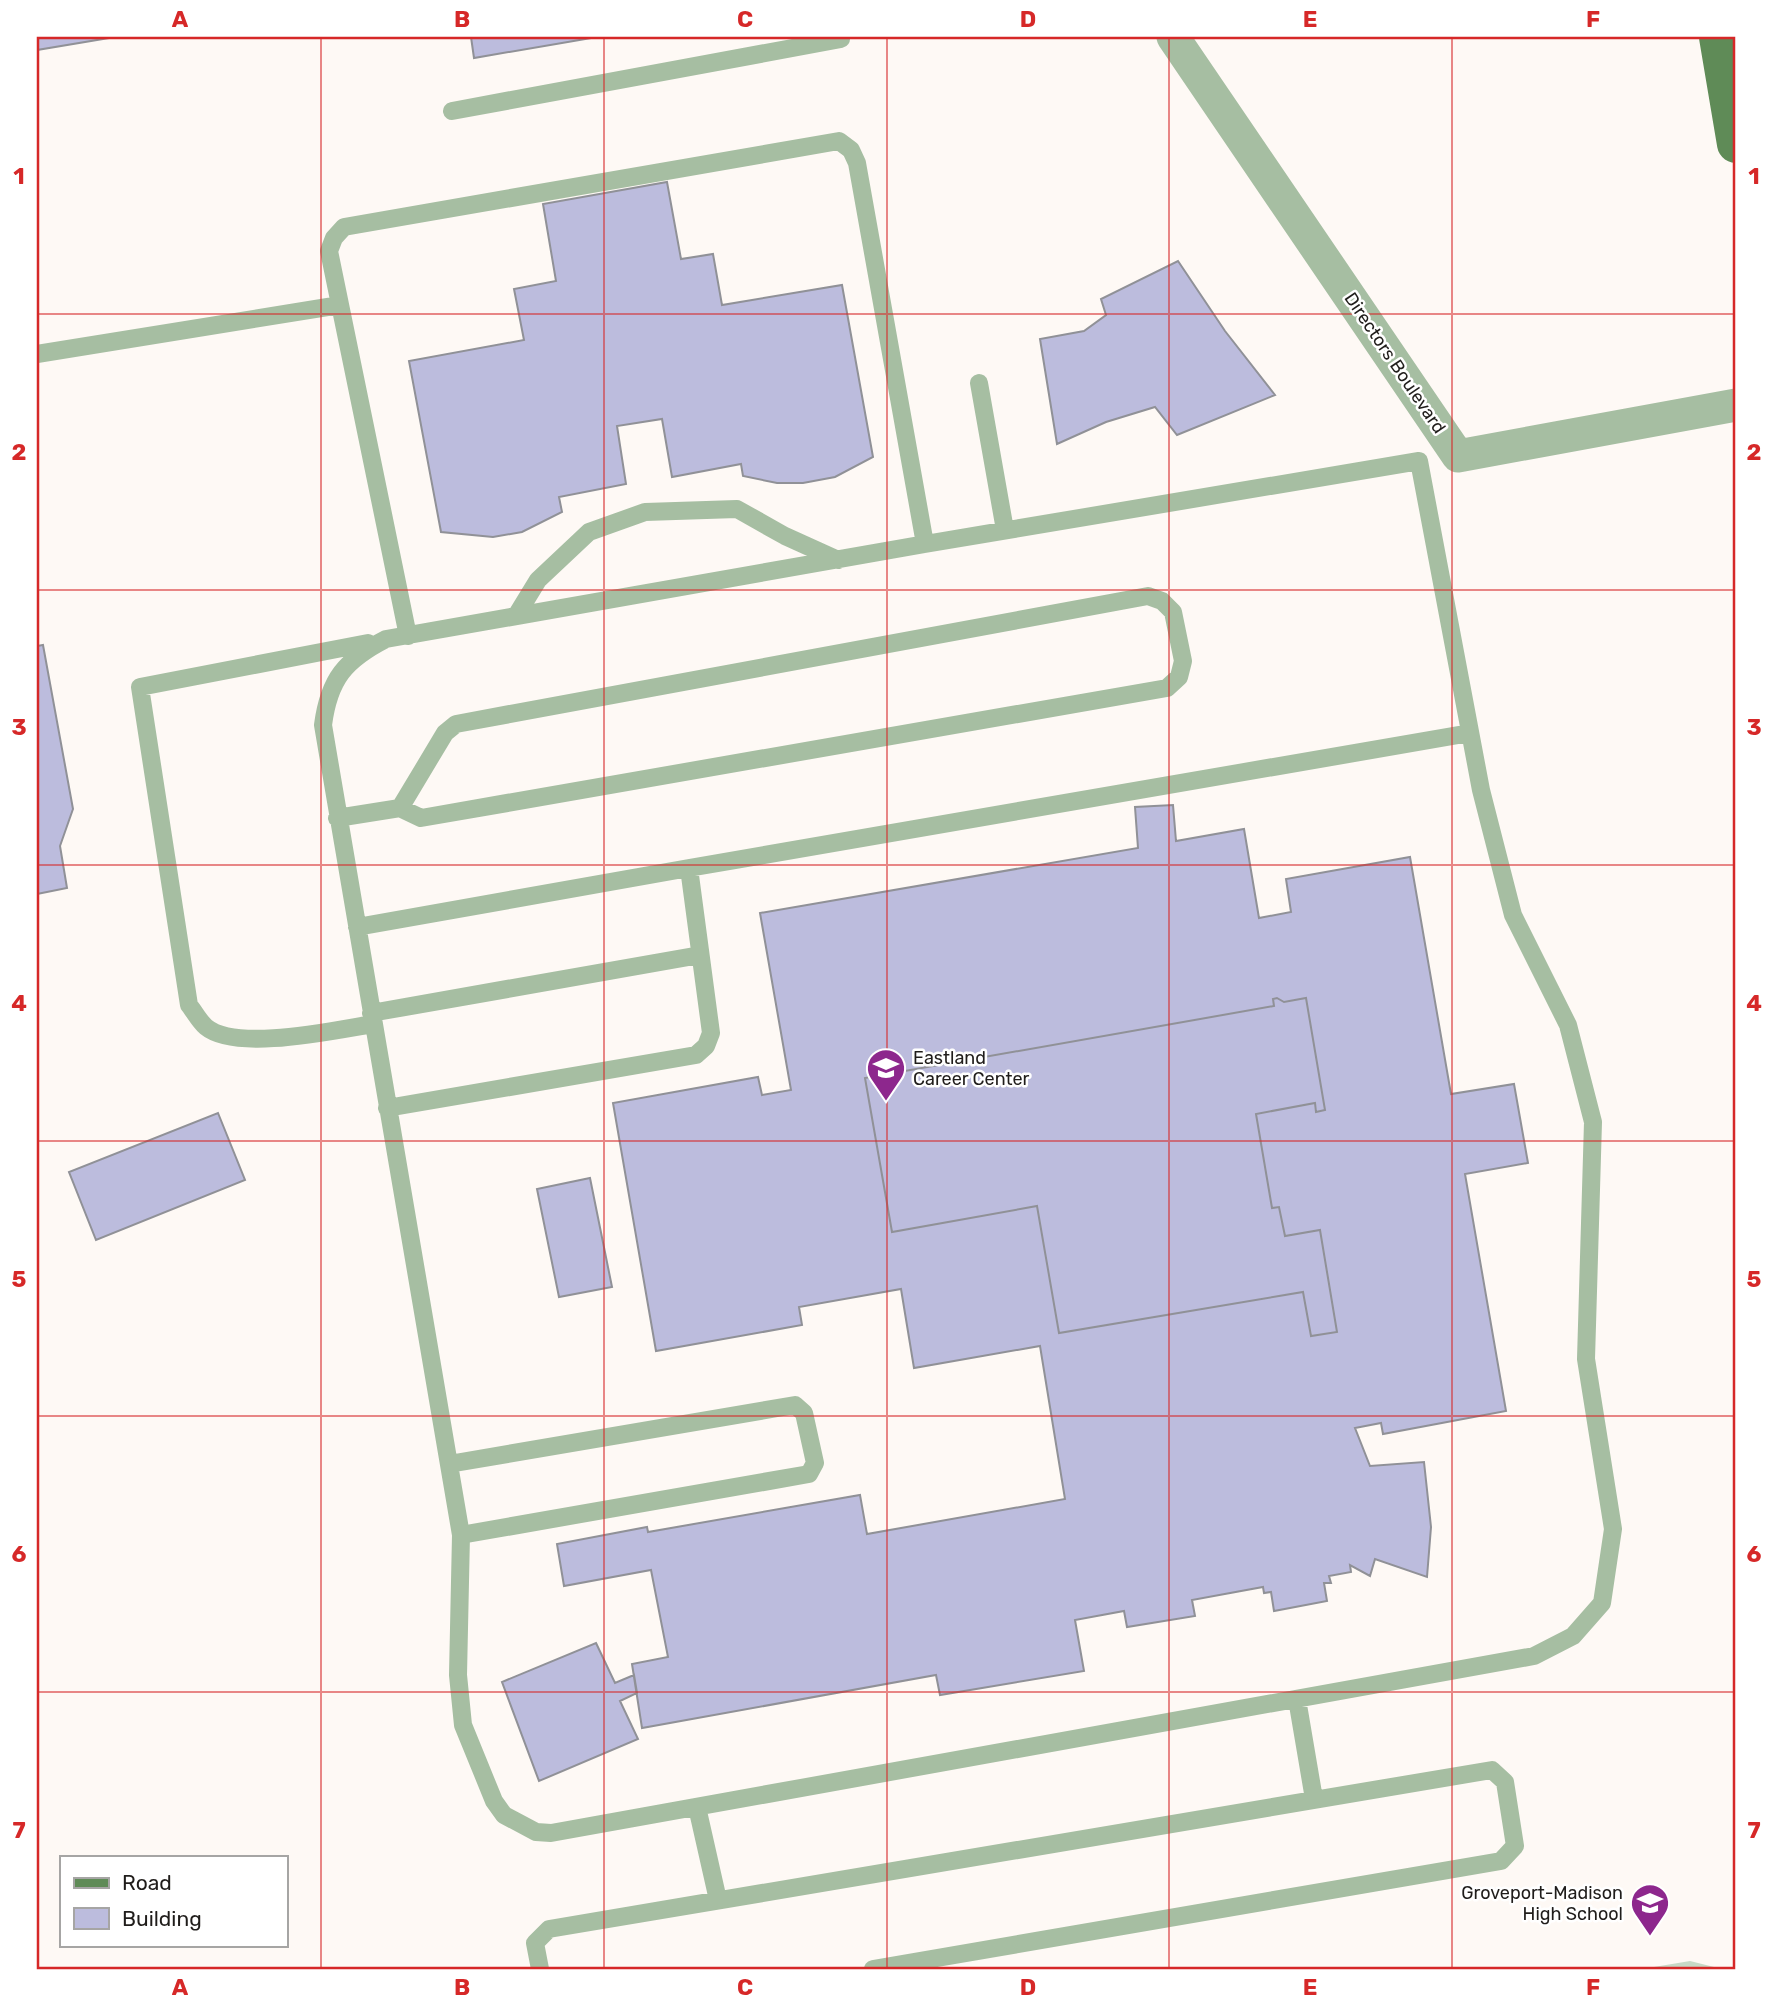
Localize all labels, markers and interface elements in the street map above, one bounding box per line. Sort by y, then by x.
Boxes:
text: A [172,5,189,33]
text: B [454,5,470,33]
text: C [737,5,753,33]
text: D [1020,5,1036,33]
text: E [1303,5,1317,33]
text: F [1586,5,1600,33]
text: 1 [13,162,25,190]
text: 1 [1748,162,1760,190]
street label: Directors Boulevard [1340,288,1450,438]
text: 2 [12,438,26,466]
text: 2 [1747,438,1761,466]
text: 3 [11,713,27,741]
text: 3 [1746,713,1762,741]
text: 4 [11,989,27,1017]
text: 4 [1746,989,1762,1017]
school or university icon: Eastland Career Center [865,1047,907,1102]
place label: Eastland Career Center [913,1047,1030,1090]
text: 5 [12,1265,27,1293]
text: 5 [1747,1265,1762,1293]
text: 6 [12,1540,27,1568]
text: 6 [1747,1540,1762,1568]
text: 7 [12,1816,26,1844]
text: 7 [1747,1816,1761,1844]
legend [60,1856,287,1946]
text: Road [122,1870,172,1895]
place label: Groveport-Madison High School [1461,1882,1623,1925]
school or university icon: Groveport-Madison High School [1629,1882,1671,1937]
text: Building [122,1906,202,1931]
text: A [172,1973,189,2001]
text: B [454,1973,470,2001]
text: C [737,1973,753,2001]
text: D [1020,1973,1036,2001]
text: E [1303,1973,1317,2001]
text: F [1586,1973,1600,2001]

